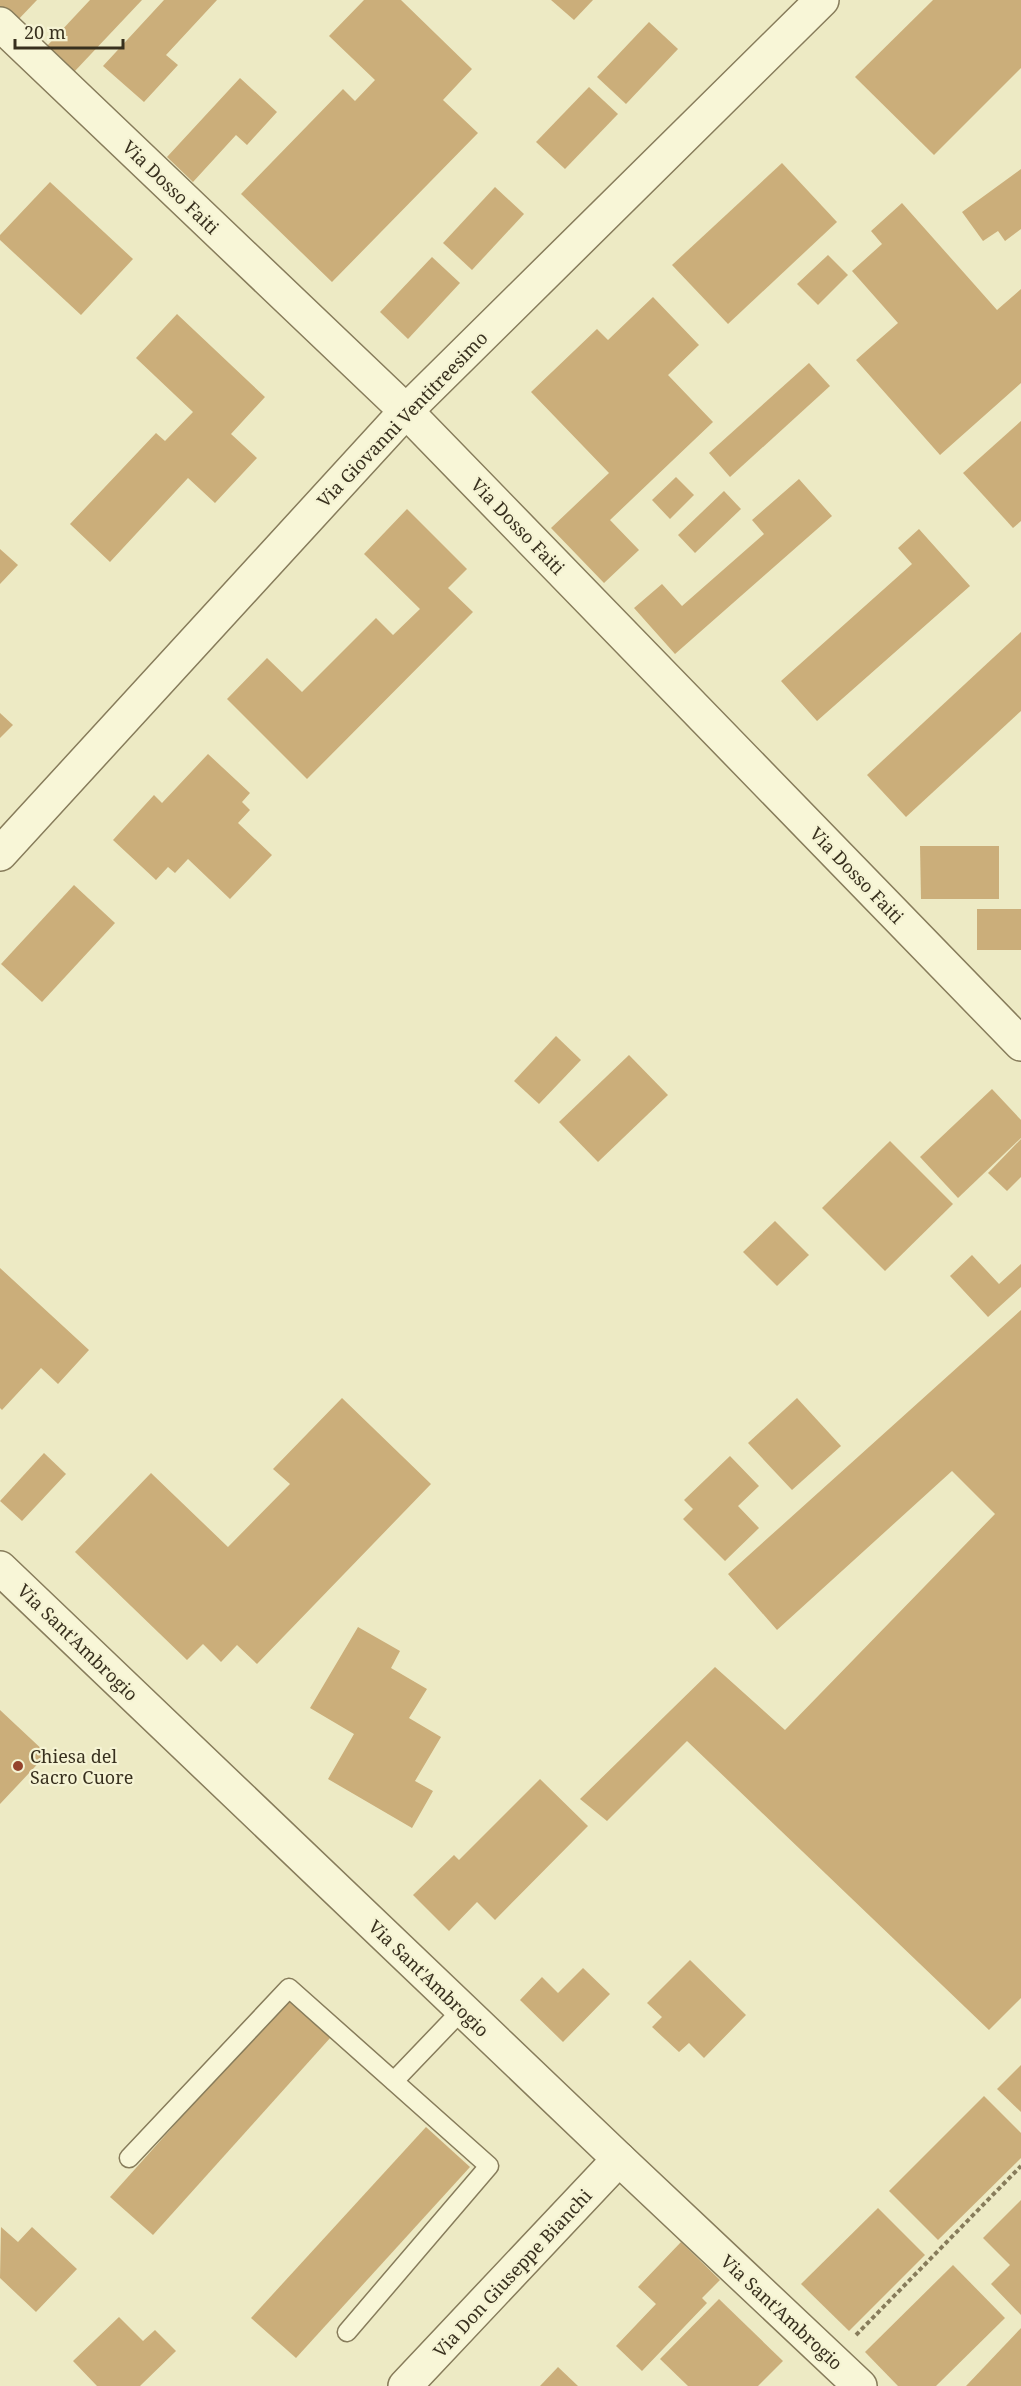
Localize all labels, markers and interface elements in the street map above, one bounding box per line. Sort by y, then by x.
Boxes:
scale bar [15,12,123,50]
text: 20 m [24,20,66,44]
street label: Via Dosso Faiti [118,135,225,239]
street label: Via Giovanni Ventitreesimo [312,326,492,512]
street label: Via Dosso Faiti [466,473,570,580]
street label: Via Dosso Faiti [805,822,909,929]
street label: Via Sant'Ambrogio [13,1578,143,1706]
place label: Chiesa del Sacro Cuore [30,1744,133,1789]
marker: Chiesa del Sacro Cuore [11,1759,25,1773]
street label: Via Sant'Ambrogio [364,1914,494,2042]
street label: Via Don Giuseppe Bianchi [428,2183,597,2362]
street label: Via Sant'Ambrogio [716,2249,848,2375]

